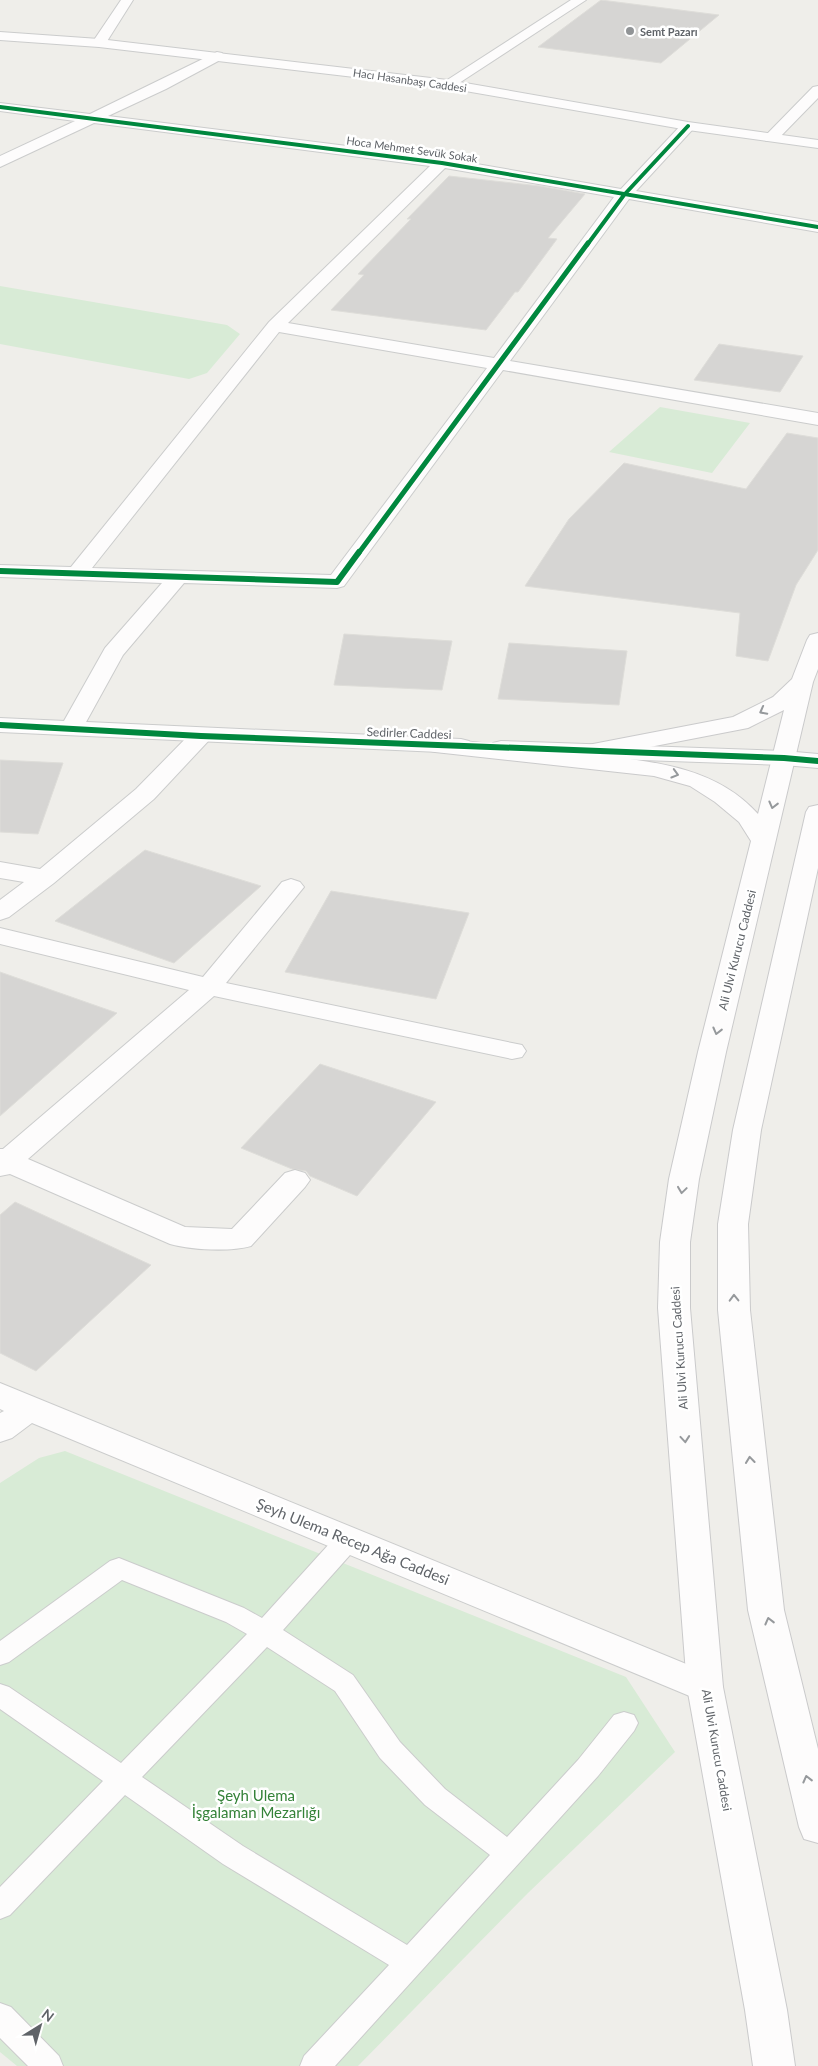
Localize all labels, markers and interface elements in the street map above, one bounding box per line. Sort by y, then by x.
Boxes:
marker: Semt Pazarı [624,25,636,37]
place label: Semt Pazarı [640,25,698,38]
street label: Hacı Hasanbaşı Caddesi [352,66,468,94]
street label: Hoca Mehmet Sevük Sokak [346,133,479,165]
one-way arrow [760,705,769,715]
street label: Sedirler Caddesi [366,724,452,742]
one-way arrow [670,769,678,779]
one-way arrow [768,801,778,809]
street label: Ali Ulvi Kurucu Caddesi [715,888,759,1012]
one-way arrow [712,1027,723,1036]
one-way arrow [677,1186,688,1194]
street label: Ali Ulvi Kurucu Caddesi [667,1286,691,1410]
one-way arrow [729,1294,739,1302]
one-way arrow [679,1435,690,1443]
one-way arrow [745,1456,756,1464]
street label: Şeyh Ulema Recep Ağa Caddesi [254,1494,452,1588]
one-way arrow [764,1618,774,1626]
street label: Ali Ulvi Kurucu Caddesi [699,1688,735,1812]
one-way arrow [802,1775,813,1784]
park label: Şeyh Ulema İşgalaman Mezarlığı [192,1786,320,1821]
north arrow [15,2001,65,2051]
text: N [39,2005,58,2025]

